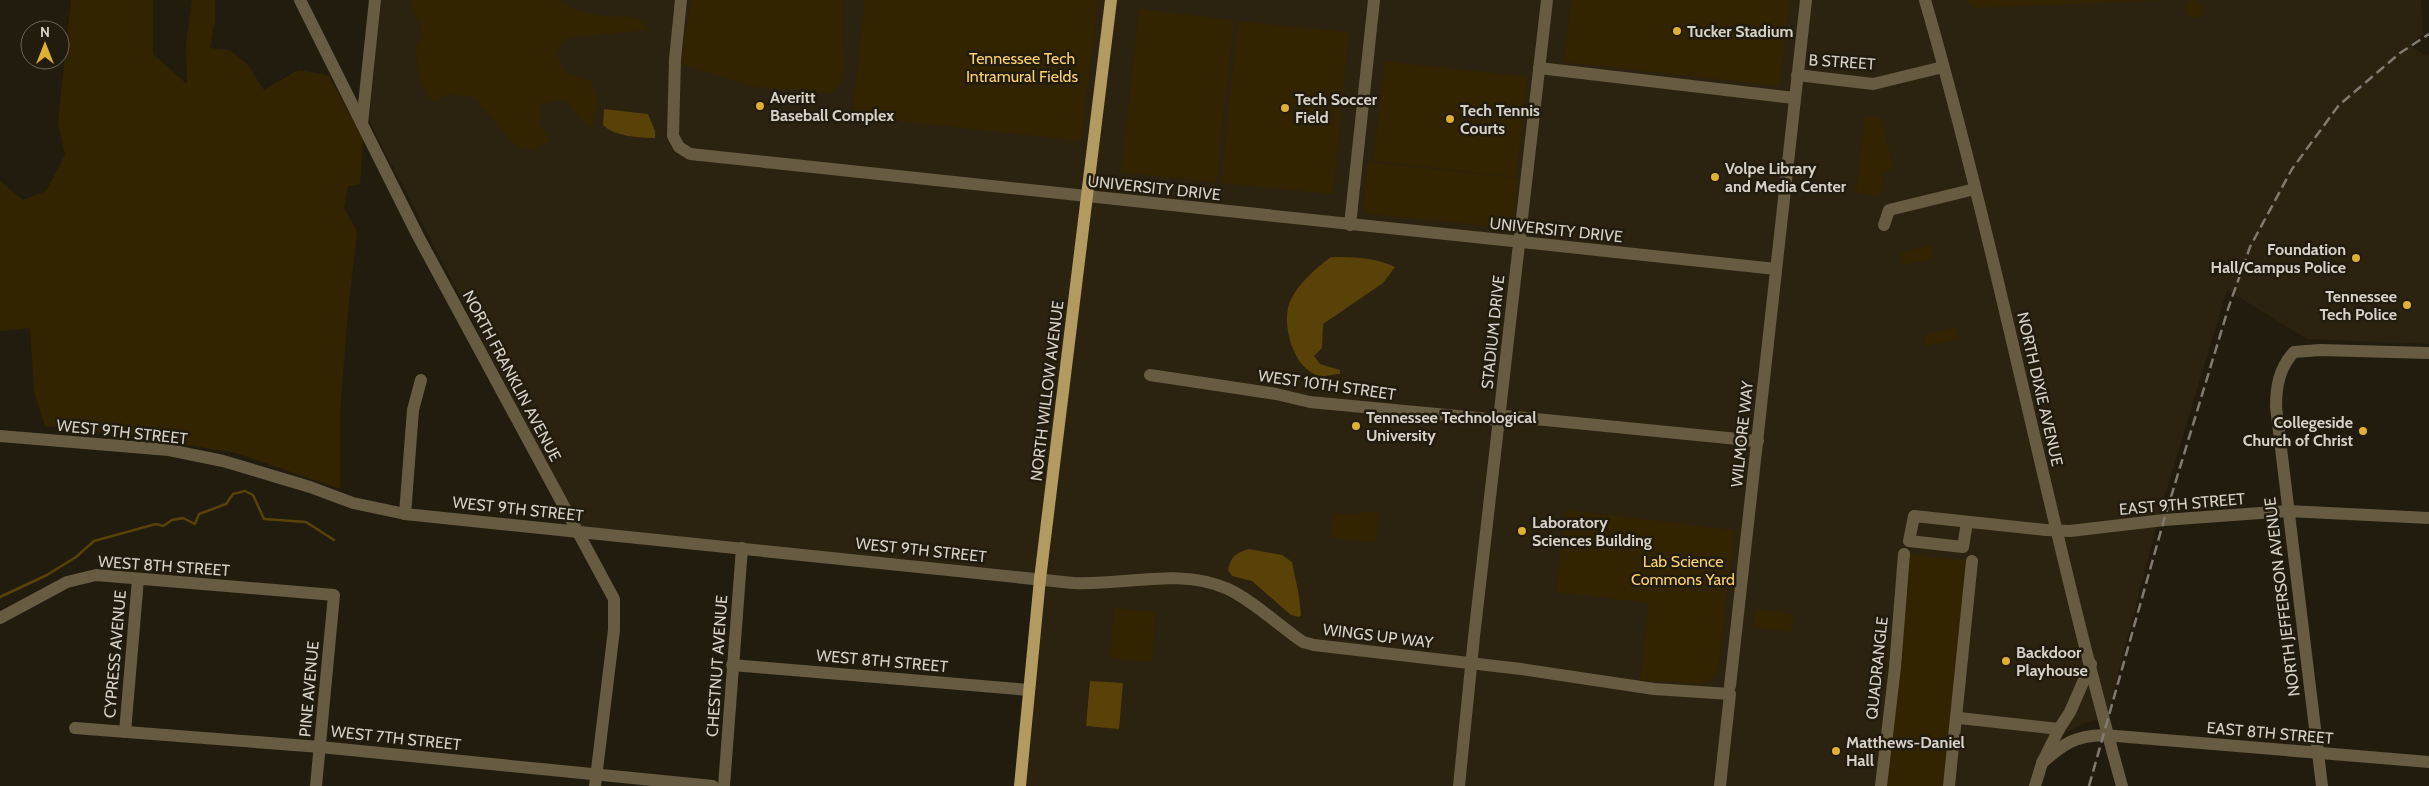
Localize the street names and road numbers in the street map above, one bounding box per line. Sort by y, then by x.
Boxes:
street label: B STREET [1808,50,1877,74]
street label: UNIVERSITY DRIVE [1086,172,1222,204]
street label: UNIVERSITY DRIVE [1488,214,1624,246]
street label: STADIUM DRIVE [1478,274,1508,390]
street label: NORTH FRANKLIN AVENUE [459,287,565,465]
street label: NORTH WILLOW AVENUE [1027,300,1068,482]
street label: NORTH DIXIE AVENUE [2013,310,2067,468]
street label: WEST 10TH STREET [1257,366,1397,404]
street label: WILMORE WAY [1727,379,1757,488]
street label: WEST 9TH STREET [55,416,189,448]
street label: EAST 9TH STREET [2118,489,2246,519]
street label: WEST 9TH STREET [451,493,585,525]
street label: NORTH JEFFERSON AVENUE [2260,496,2304,698]
street label: WEST 9TH STREET [854,534,988,566]
street label: WEST 8TH STREET [97,552,231,580]
street label: CYPRESS AVENUE [100,589,130,719]
street label: CHESTNUT AVENUE [703,594,731,738]
street label: QUADRANGLE [1862,615,1892,720]
street label: WINGS UP WAY [1322,620,1435,652]
street label: PINE AVENUE [295,640,323,738]
street label: WEST 8TH STREET [815,646,949,676]
street label: EAST 8TH STREET [2206,718,2335,748]
street label: WEST 7TH STREET [330,722,463,754]

